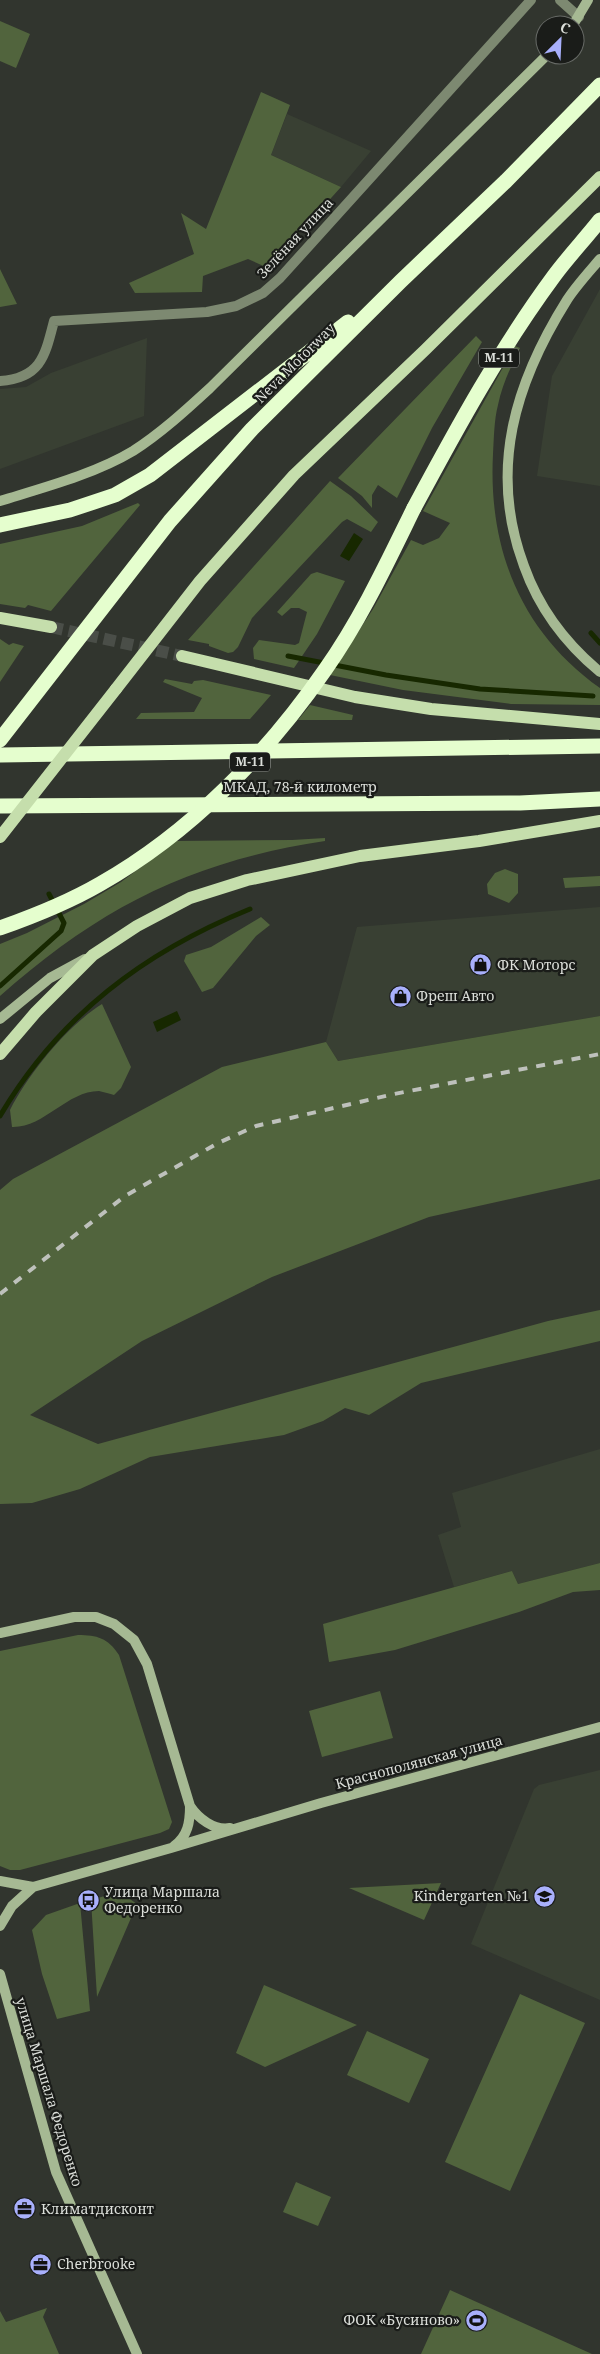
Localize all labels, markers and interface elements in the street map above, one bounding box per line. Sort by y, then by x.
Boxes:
north arrow [535,15,585,65]
text: С [557,17,574,38]
street label: Зелёная улица [252,193,337,282]
street label: Neva Motorway [250,318,339,407]
road number: М-11 [479,348,519,368]
road number: М-11 [230,752,270,772]
street label: МКАД, 78-й километр [223,777,377,796]
shop icon: ФК Моторс [469,953,493,977]
place label: ФК Моторс [497,955,575,974]
shop icon: Фреш Авто [388,984,412,1008]
place label: Фреш Авто [416,986,494,1005]
street label: Краснополянская улица [333,1730,505,1793]
place label: Улица Маршала Федоренко [104,1882,220,1917]
school or university icon: Kindergarten №1 [533,1884,557,1908]
place label: Kindergarten №1 [414,1886,529,1905]
bus stop icon: Улица Маршала Федоренко [76,1888,100,1912]
street label: улица Маршала Федоренко [12,1995,87,2189]
office icon: Климатдисконт [13,2197,37,2221]
place label: Климатдисконт [41,2199,155,2218]
office icon: Cherbrooke [29,2252,53,2276]
place label: Cherbrooke [57,2254,135,2273]
sports icon: ФОК «Бусиново» [464,2308,488,2332]
place label: ФОК «Бусиново» [343,2310,460,2329]

